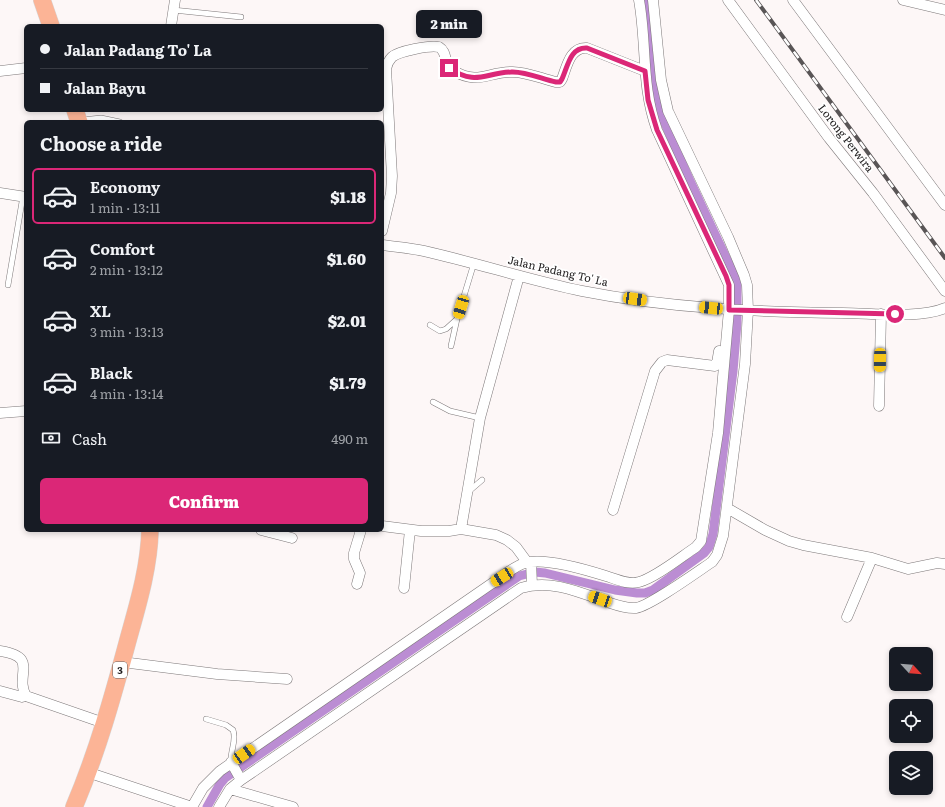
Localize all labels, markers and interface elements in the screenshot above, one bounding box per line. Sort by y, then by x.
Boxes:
callout: 2 min [416,10,482,38]
text: 2 min [430,14,468,33]
text: Jalan Padang To' La [64,38,212,61]
route end [440,59,458,77]
text: Jalan Bayu [64,76,146,99]
street label: Lorong Perwira [815,100,878,175]
text: Choose a ride [40,130,162,157]
text: Economy [90,175,160,198]
icon: car [42,178,78,214]
text: $1.18 [330,185,366,208]
text: 1 min · 13:11 [90,198,160,217]
text: Comfort [90,237,155,260]
icon: car [42,240,78,276]
text: $1.60 [327,247,366,270]
street label: Jalan Padang To' La [507,251,610,289]
text: 2 min · 13:12 [90,260,163,279]
car [622,291,648,307]
car [452,294,470,320]
text: XL [90,299,111,322]
car [698,301,724,315]
icon: car [42,302,78,338]
route start [886,305,904,323]
text: $2.01 [328,309,366,332]
text: 3 min · 13:13 [90,322,164,341]
car [874,348,886,372]
text: Black [90,361,133,384]
icon: car [42,364,78,400]
text: $1.79 [329,371,366,394]
text: 4 min · 13:14 [90,384,163,403]
icon: cash [40,427,62,449]
text: Cash [72,427,107,450]
text: 490 m [331,429,368,448]
button: Confirm [40,478,368,524]
car [489,566,515,588]
car [587,589,613,609]
north arrow [889,647,933,691]
map controls [889,647,933,795]
road number: 3 [113,662,127,678]
button: locate [889,699,933,743]
car [231,742,257,766]
button: layers [889,751,933,795]

